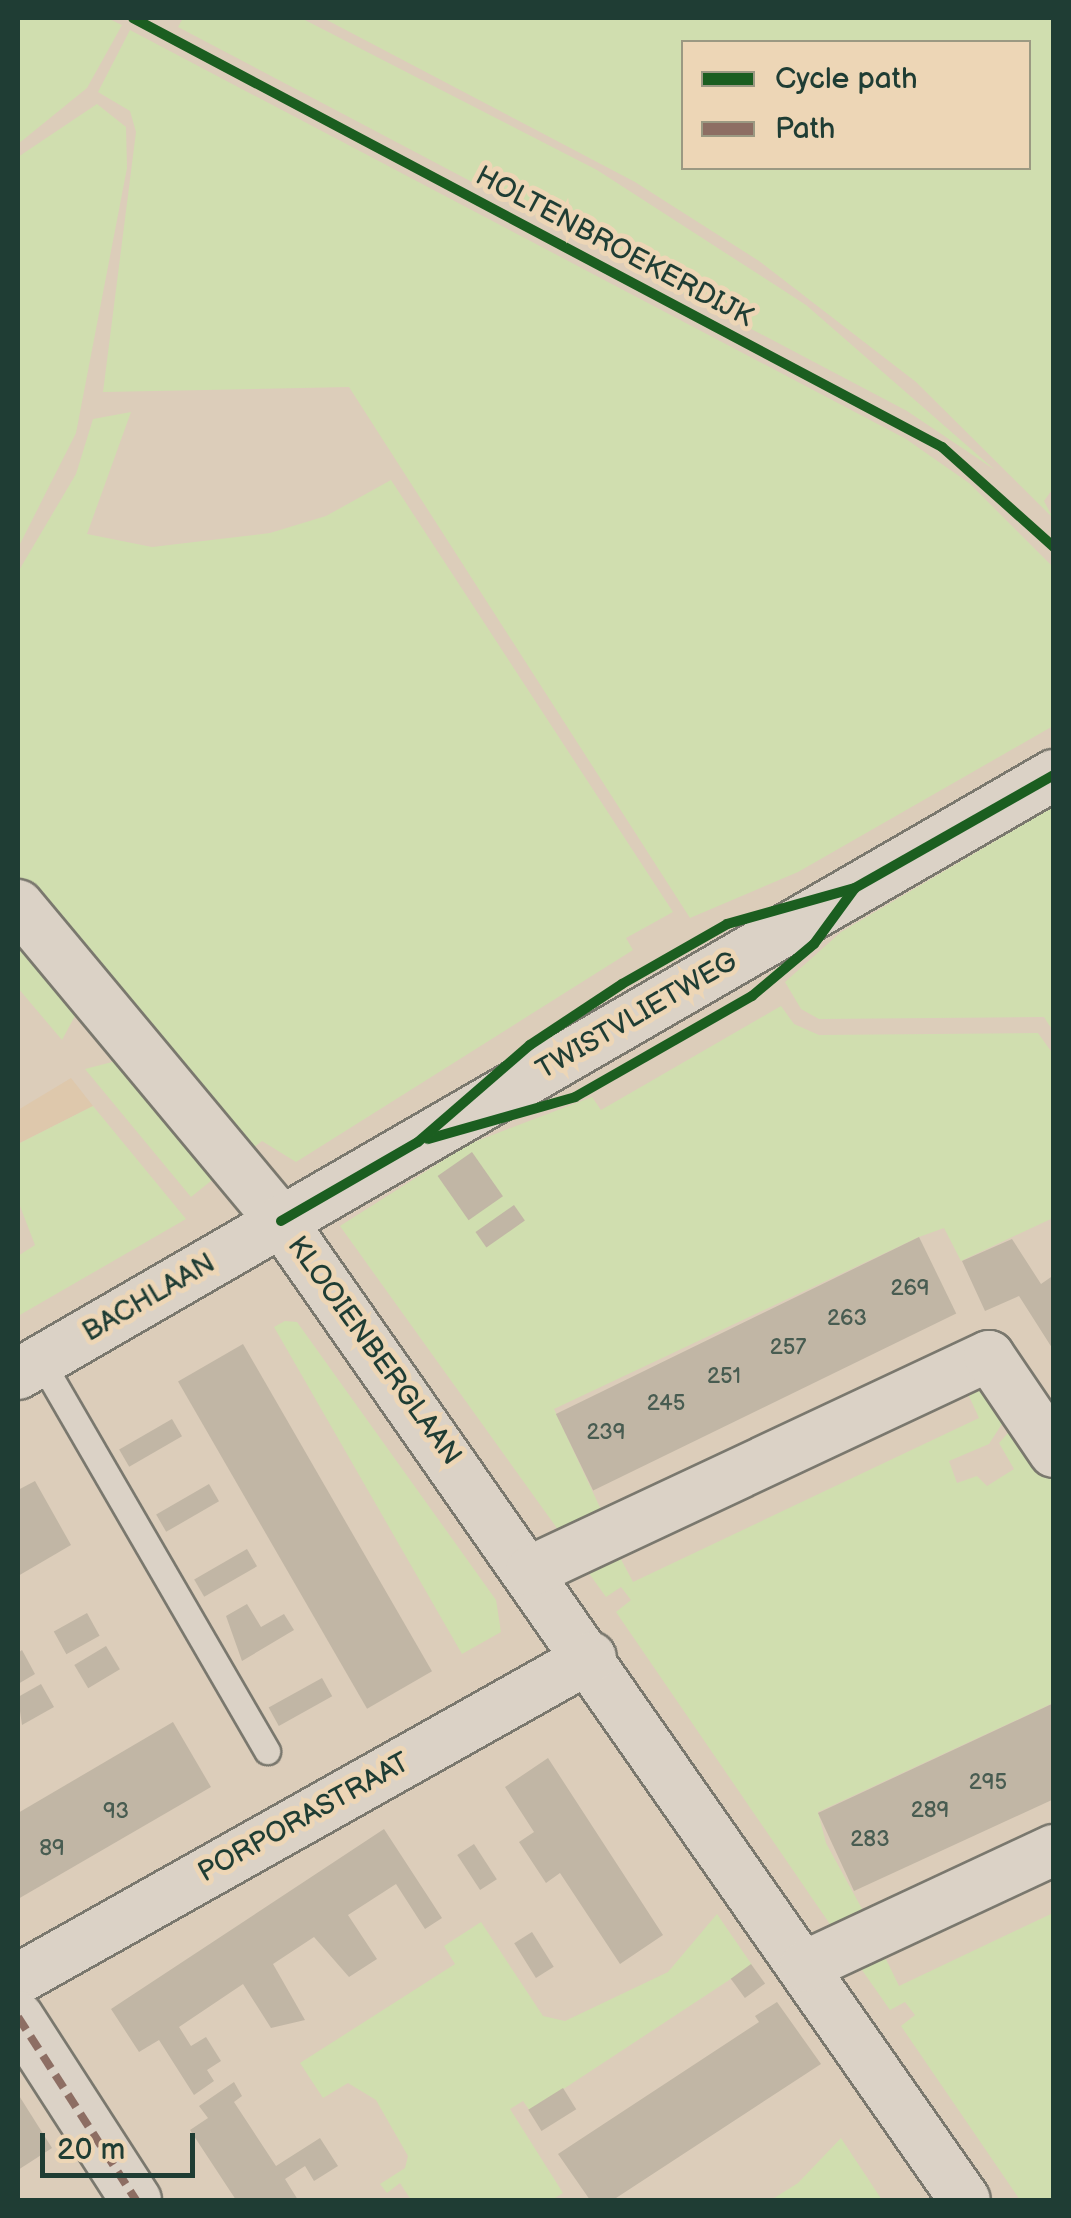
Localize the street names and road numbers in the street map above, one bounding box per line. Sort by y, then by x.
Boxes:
street label: HOLTENBROEKERDIJK [470,160,758,334]
street label: TWISTVLIETWEG [531,945,743,1087]
street label: KLOOIENBERGLAAN [280,1230,468,1472]
street label: BACHLAAN [77,1247,221,1349]
street label: PORPORASTRAAT [193,1746,415,1890]

